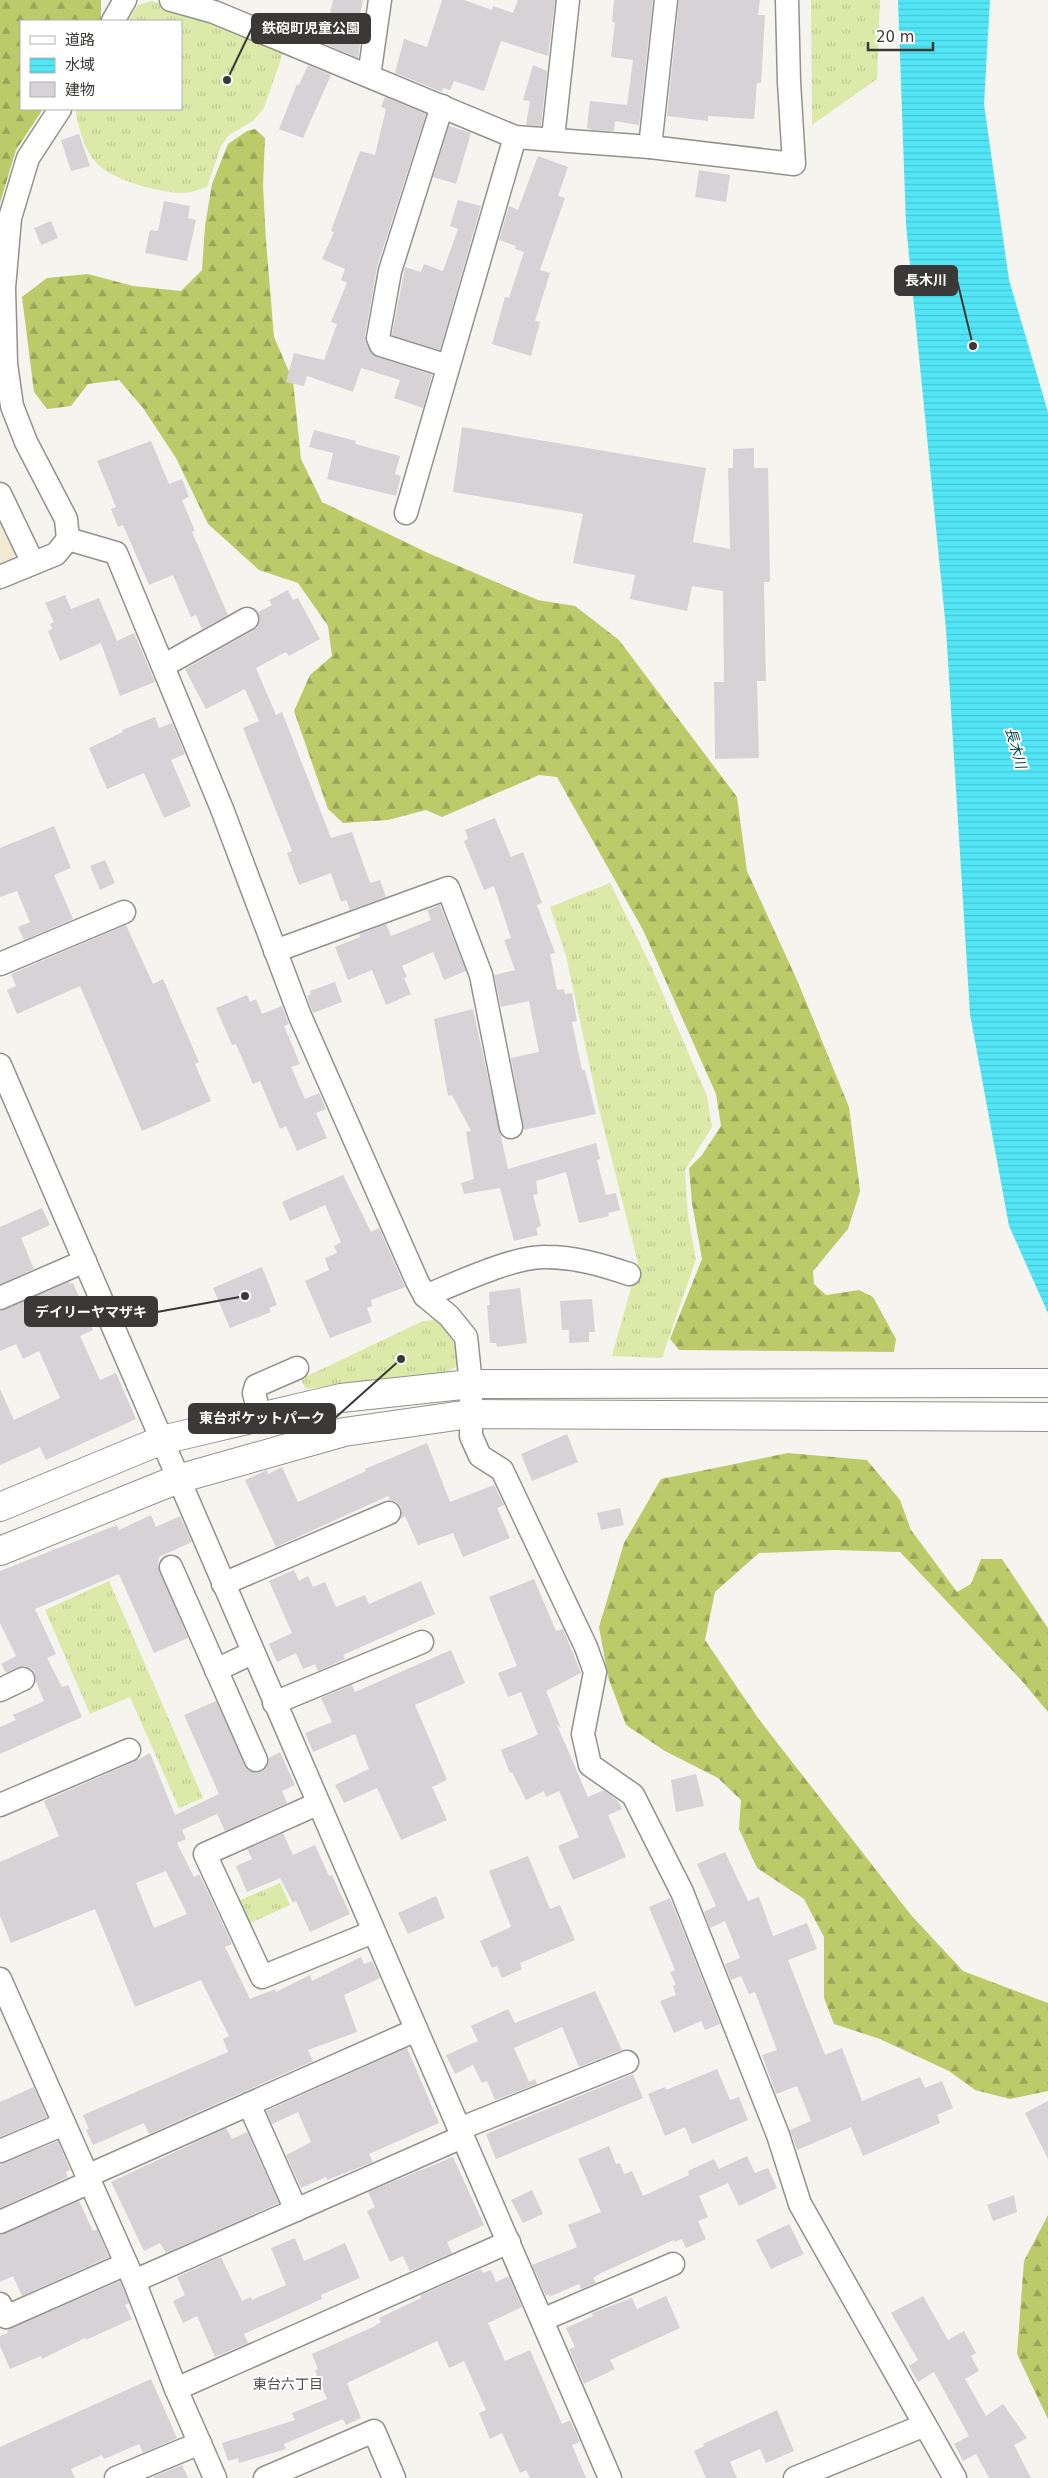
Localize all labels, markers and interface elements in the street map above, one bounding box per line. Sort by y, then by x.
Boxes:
callout: 鉄砲町児童公園 [252,14,370,43]
legend [20,20,182,110]
text: 鉄砲町児童公園 [262,20,360,36]
scale bar [868,20,933,52]
text: 20 m [876,28,914,46]
text: 道路 [65,31,95,49]
text: 水域 [65,56,95,74]
text: 建物 [65,81,95,99]
callout: 長木川 [895,266,957,295]
text: 長木川 [905,272,947,288]
water label: 長木川 [1003,726,1030,772]
callout: デイリーヤマザキ [25,1297,157,1326]
text: デイリーヤマザキ [35,1304,147,1320]
callout: 東台ポケットパーク [189,1404,335,1433]
text: 東台ポケットパーク [199,1410,325,1426]
district label: 東台六丁目 [253,2376,323,2392]

